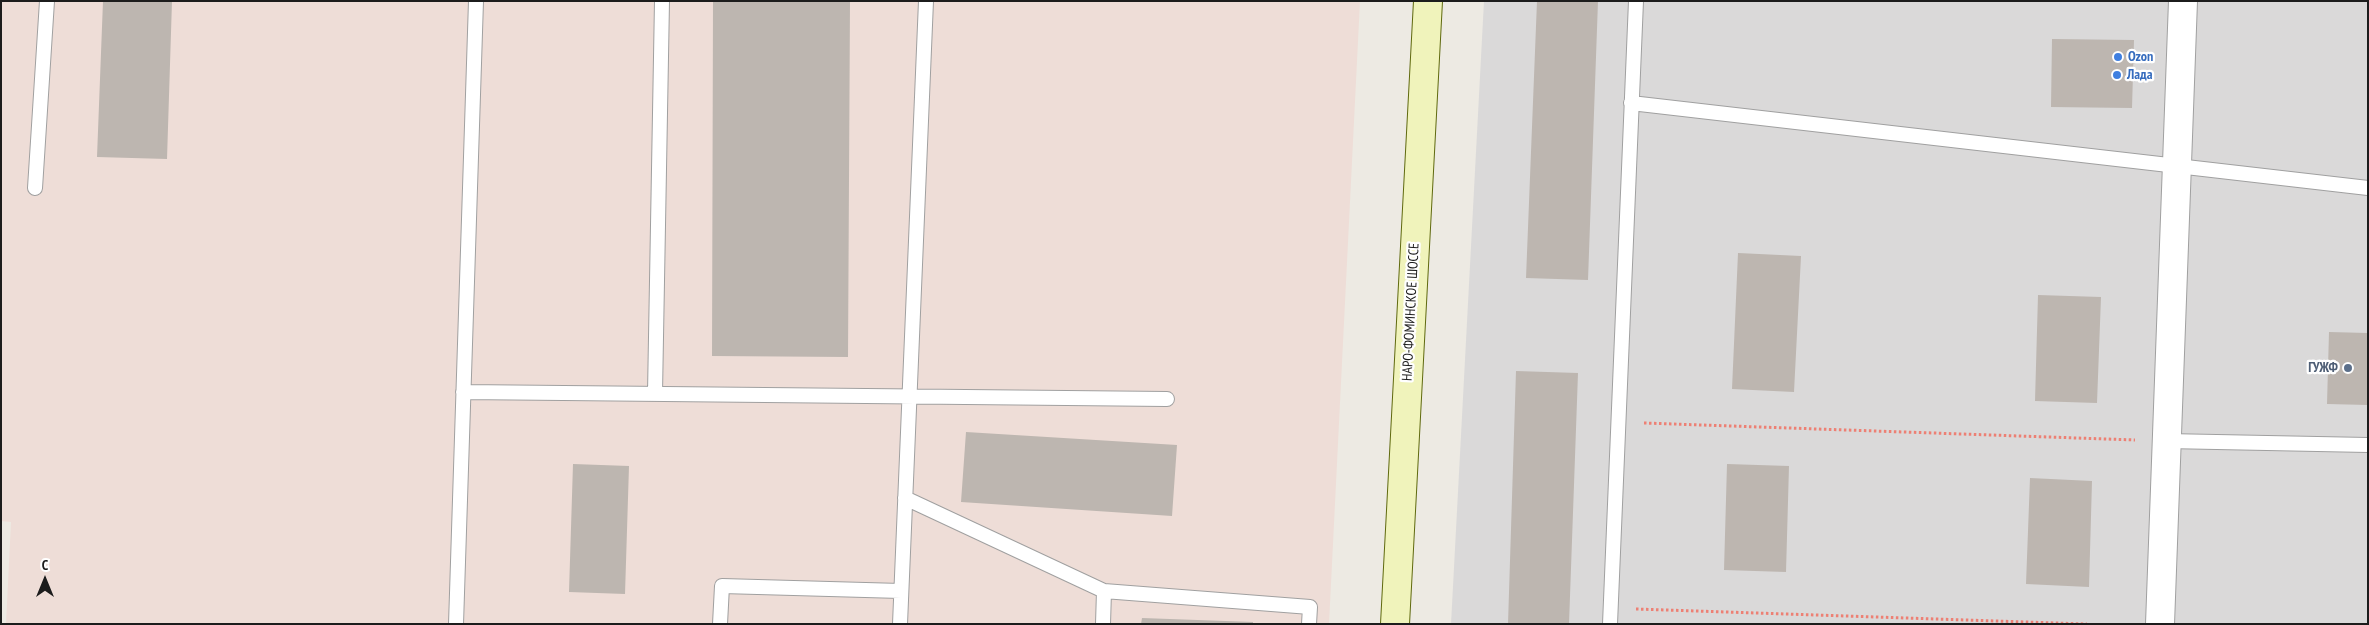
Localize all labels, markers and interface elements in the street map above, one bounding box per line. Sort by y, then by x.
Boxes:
place label: Ozon [2128,49,2153,65]
marker: Ozon [2112,51,2124,63]
place label: Лада [2127,67,2152,83]
marker: Лада [2111,69,2123,81]
street label: НАРО-ФОМИНСКОЕ ШОССЕ [1399,242,1423,382]
place label: ГУЖФ [2308,360,2338,376]
marker: ГУЖФ [2342,362,2354,374]
north arrow [20,555,70,605]
text: С [42,556,48,574]

